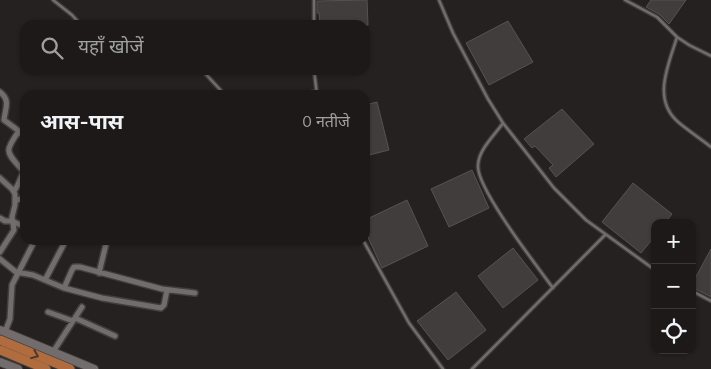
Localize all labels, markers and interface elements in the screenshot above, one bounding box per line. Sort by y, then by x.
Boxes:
search box [20,20,370,75]
icon: search [38,34,66,62]
text: यहाँ खोजें [78,34,144,58]
text: आस-पास [40,108,123,134]
text: 0 नतीजे [302,111,350,131]
map controls [651,219,696,354]
button: + [651,219,696,264]
button: − [651,264,696,309]
button: locate [651,309,696,354]
one-way arrow [30,348,39,359]

